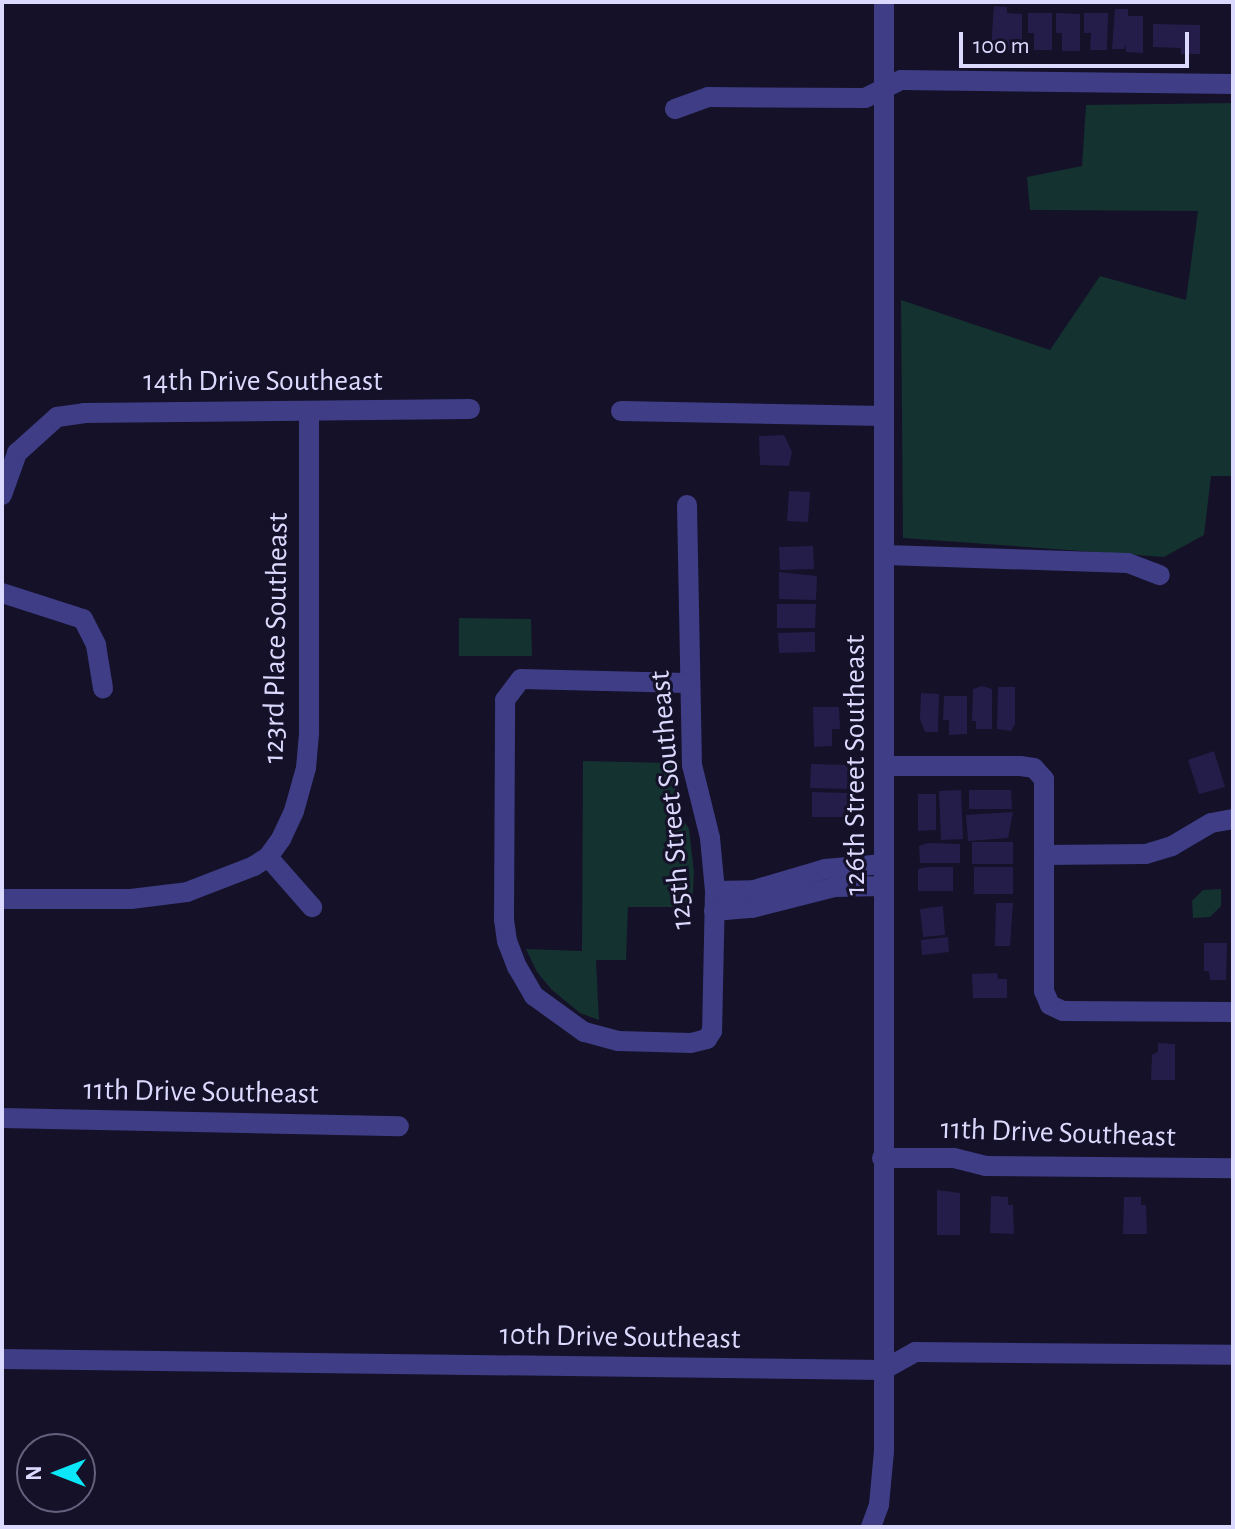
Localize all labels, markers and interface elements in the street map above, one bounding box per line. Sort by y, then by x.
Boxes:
scale bar [963,16,1193,66]
text: 100 m [973,34,1030,58]
street label: 14th Drive Southeast [143,363,383,399]
street label: 123rd Place Southeast [256,512,296,764]
street label: 126th Street Southeast [837,635,873,895]
street label: 125th Street Southeast [642,669,700,931]
street label: 11th Drive Southeast [83,1072,319,1112]
street label: 11th Drive Southeast [940,1111,1176,1155]
street label: 10th Drive Southeast [499,1317,741,1357]
north arrow [16,1433,96,1513]
text: N [23,1465,45,1481]

